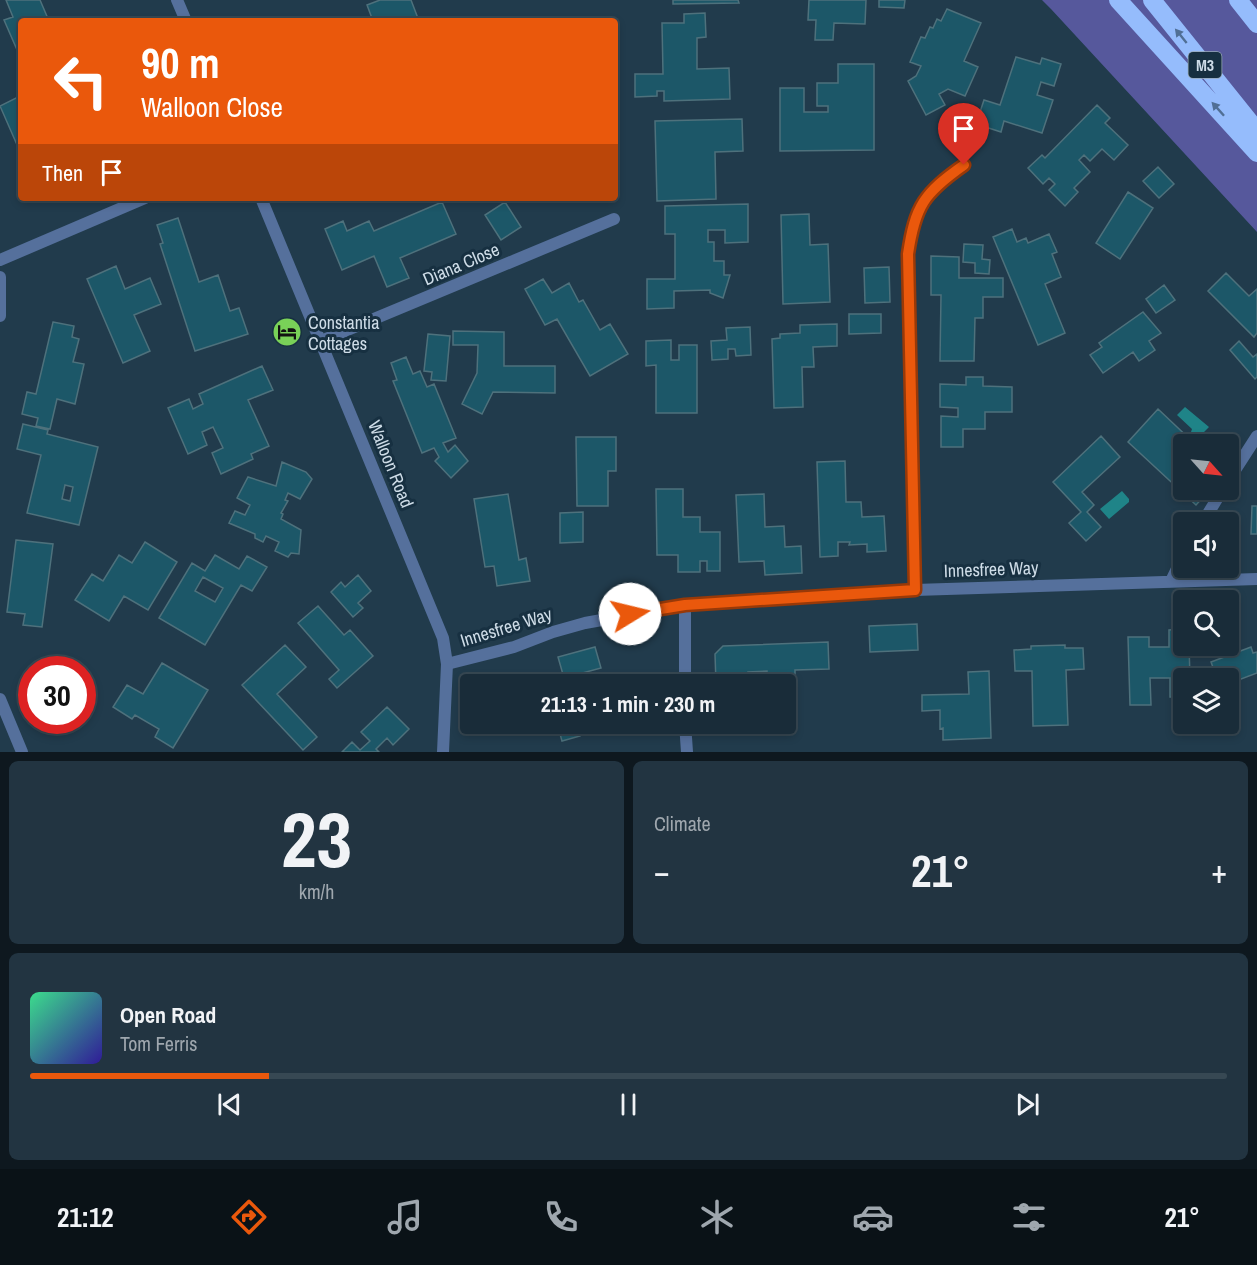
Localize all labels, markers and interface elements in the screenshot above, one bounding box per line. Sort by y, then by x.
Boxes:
one-way arrow [1175,29,1188,44]
text: 90 m [141,35,220,91]
icon: left [42,42,120,120]
road number: M3 [1188,52,1222,78]
text: Walloon Close [141,89,283,125]
one-way arrow [1211,102,1225,117]
pin [938,103,989,165]
icon: arrive [947,112,980,145]
icon: arrive [95,156,128,189]
text: Then [42,158,83,188]
street label: Diana Close [419,237,503,291]
place label: Constantia Cottages [308,310,379,356]
hotel icon: Constantia Cottages [271,316,303,348]
street label: Walloon Road [362,417,420,511]
north arrow [1173,434,1239,500]
map controls [1173,434,1239,734]
button: sound [1173,512,1239,578]
street label: Innesfree Way [943,555,1039,583]
position arrow [598,582,662,646]
button: search [1173,590,1239,656]
street label: Innesfree Way [457,601,555,653]
speed limit sign: 30 [18,656,96,734]
button: layers [1173,668,1239,734]
text: 21:13 · 1 min · 230 m [541,689,715,719]
text: 23 [281,786,352,891]
text: Climate [654,810,711,837]
text: 21° [911,840,970,901]
text: − [654,849,670,893]
text: + [1211,849,1227,893]
text: km/h [299,878,334,905]
text: Open Road [120,1000,216,1030]
text: Tom Ferris [120,1030,198,1057]
icon: previous [213,1088,246,1121]
icon: pause [612,1088,645,1121]
icon: next [1011,1088,1044,1121]
icon: directions [228,1196,270,1238]
icon: music [384,1196,426,1238]
icon: phone [540,1196,582,1238]
icon: climate [696,1196,738,1238]
icon: car [852,1196,894,1238]
icon: filters [1008,1196,1050,1238]
text: 21:12 [57,1199,114,1235]
text: 21° [1164,1199,1200,1235]

